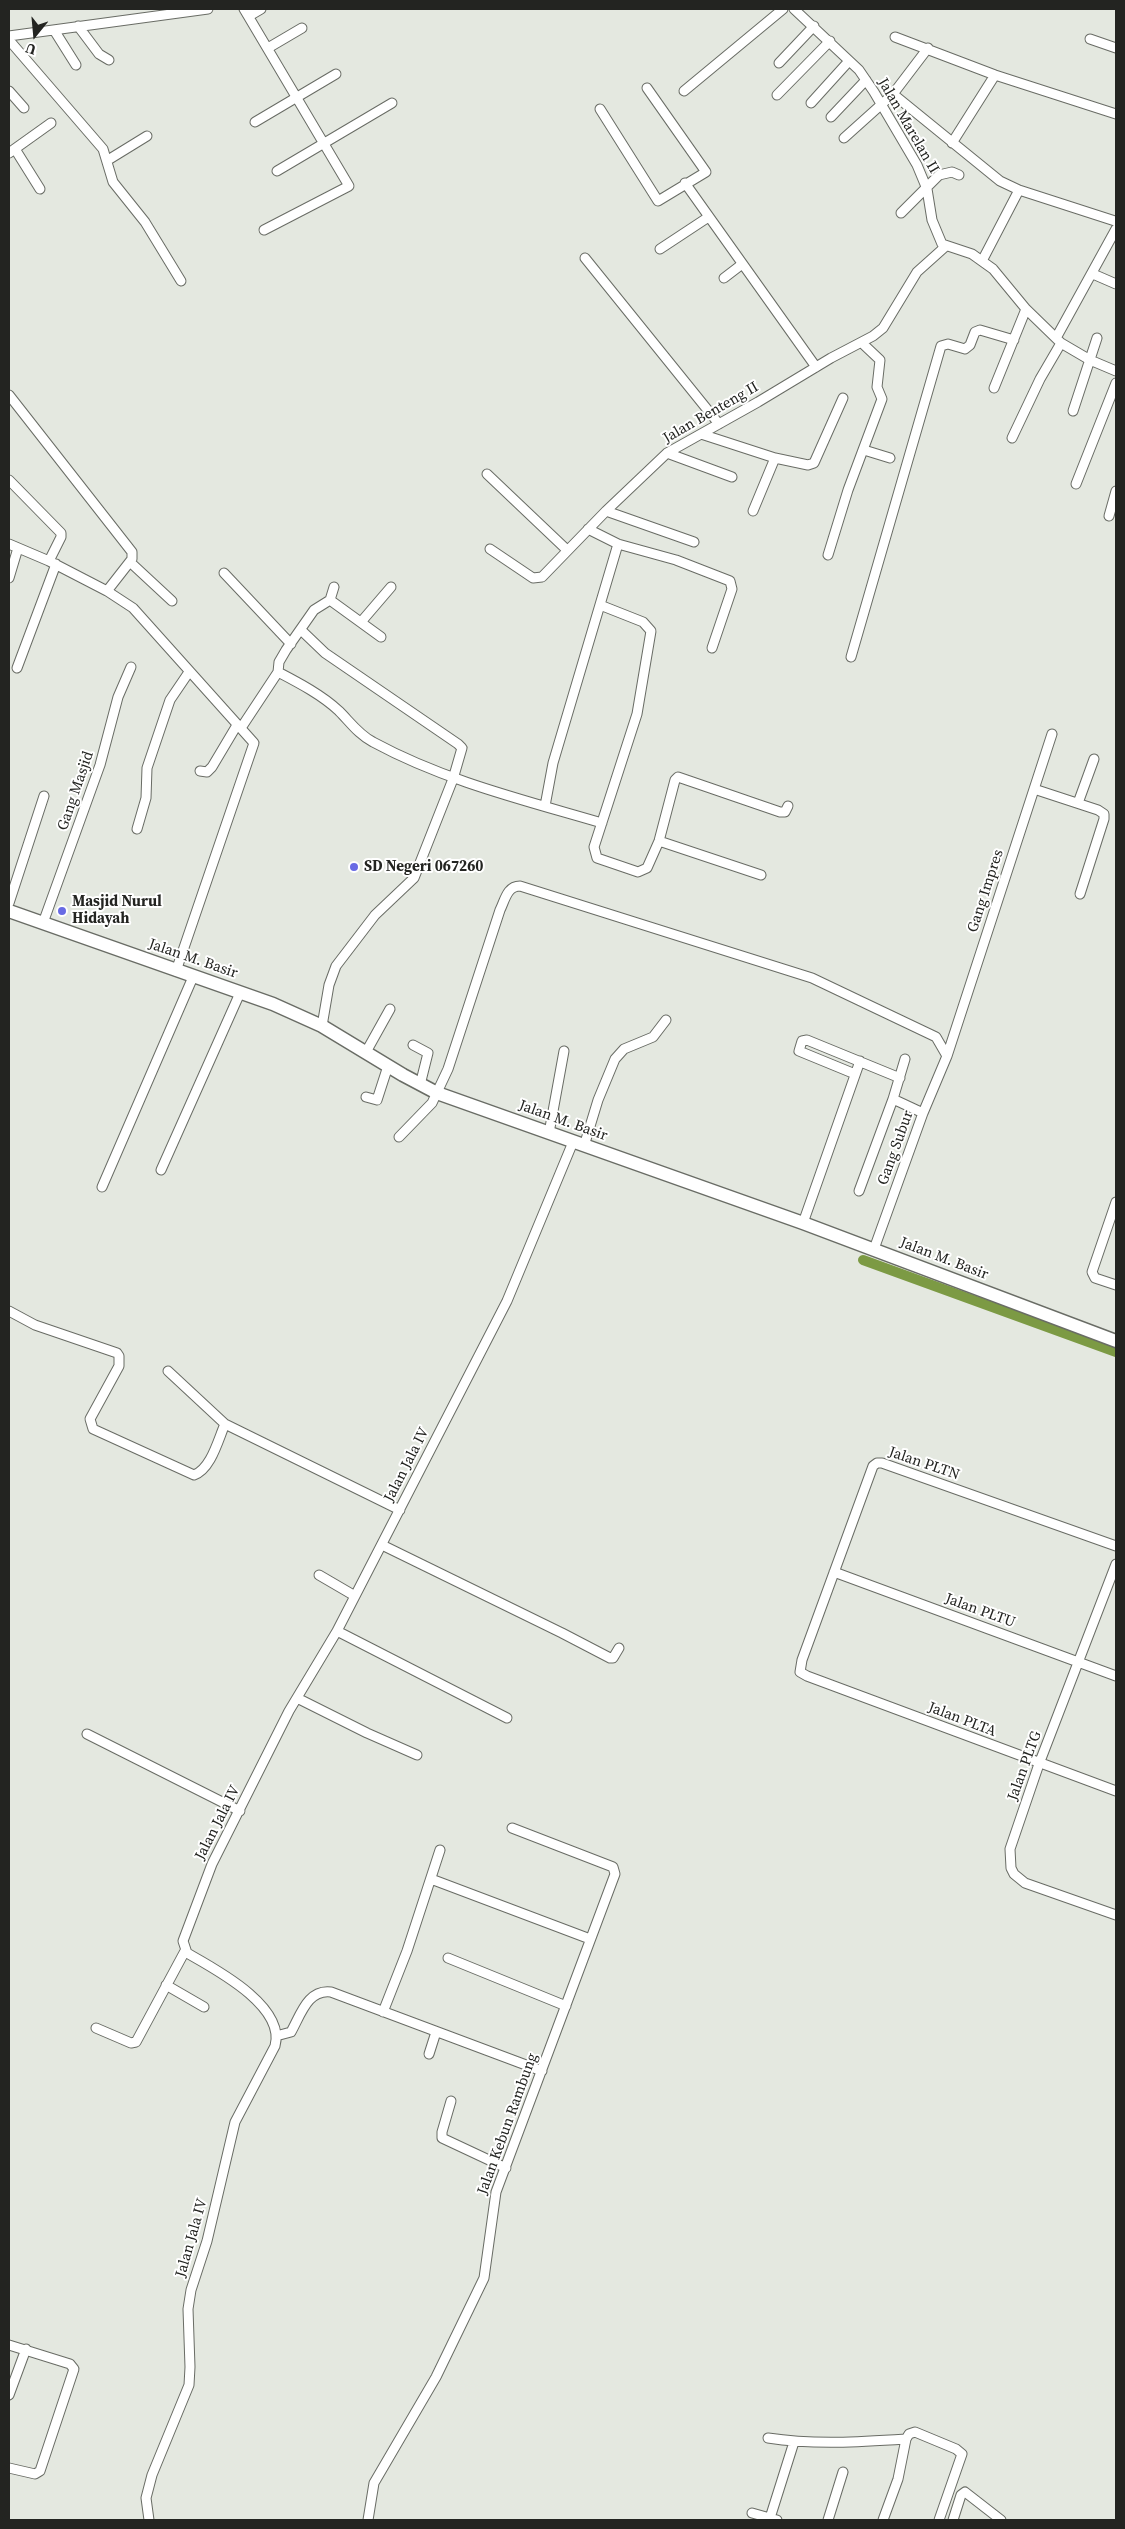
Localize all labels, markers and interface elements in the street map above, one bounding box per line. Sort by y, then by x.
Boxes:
north arrow [10,10,60,60]
text: U [23,38,38,60]
street label: Jalan Marelan II [873,75,943,177]
street label: Jalan Benteng II [660,378,762,448]
street label: Gang Masjid [54,749,98,833]
street label: Gang Impres [964,847,1008,935]
place label: SD Negeri 067260 [364,858,483,876]
marker: SD Negeri 067260 [348,861,360,873]
place label: Masjid Nurul Hidayah [72,893,162,928]
marker: Masjid Nurul Hidayah [56,905,68,917]
street label: Jalan M. Basir [146,935,240,983]
street label: Jalan M. Basir [516,1097,610,1145]
street label: Gang Subur [874,1108,918,1188]
street label: Jalan M. Basir [897,1234,991,1284]
street label: Jalan Jala IV [381,1425,433,1505]
street label: Jalan PLTN [886,1443,962,1485]
street label: Jalan PLTU [942,1590,1018,1632]
street label: Jalan PLTA [925,1699,999,1741]
street label: Jalan PLTG [1004,1729,1046,1803]
street label: Jalan Jala IV [192,1783,244,1863]
street label: Jalan Kebun Rambung [474,2051,542,2197]
street label: Jalan Jala IV [172,2196,212,2280]

